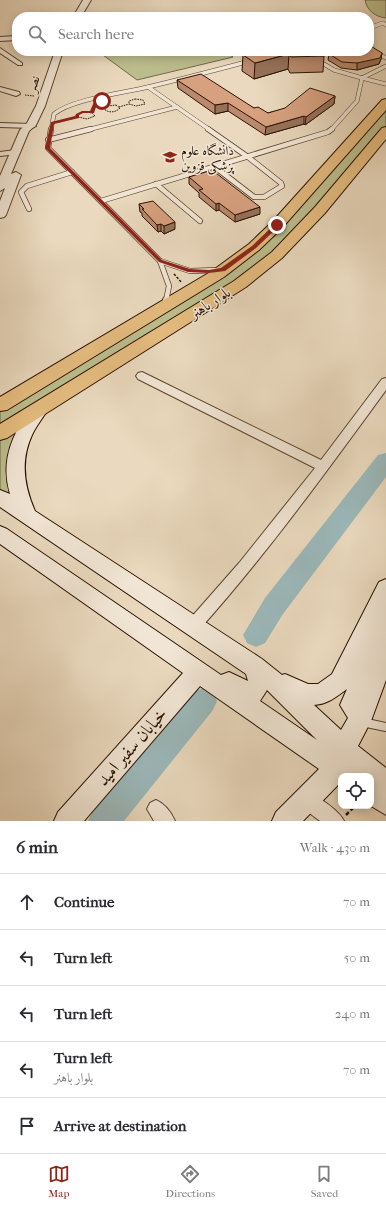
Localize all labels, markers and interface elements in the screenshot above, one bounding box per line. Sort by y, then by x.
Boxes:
search box [12,12,374,56]
icon: search [26,23,48,45]
text: Search here [58,25,134,43]
street label: نصر [23,74,44,96]
route start [93,92,111,110]
place label: دانشگاه علوم پزشکی قزوین [181,142,235,175]
school or university icon: دانشگاه علوم پزشکی قزوین [162,149,178,165]
route end [268,216,286,234]
street label: بلوار باهنر [184,283,234,324]
street label: خیابان سفیر امید [92,704,172,790]
map controls [338,773,374,809]
button: locate [338,773,374,809]
text: 6 min [16,837,58,857]
text: Walk · 430 m [300,840,370,855]
icon: ahead [16,891,38,913]
text: Continue [54,893,114,911]
text: 70 m [343,894,370,909]
icon: left [16,947,38,969]
text: Turn left [54,949,112,967]
text: 50 m [344,950,370,965]
icon: left [16,1003,38,1025]
text: Turn left [54,1005,112,1023]
text: 240 m [335,1006,370,1021]
text: Turn left [54,1049,112,1067]
icon: left [16,1059,38,1081]
text: 70 m [343,1062,370,1077]
text: بلوار باهنر [54,1070,93,1085]
icon: arrive [16,1115,38,1137]
text: Arrive at destination [54,1117,186,1135]
tab: Map [48,1163,70,1200]
tab: Directions [166,1163,215,1200]
tab: Saved [311,1163,338,1200]

